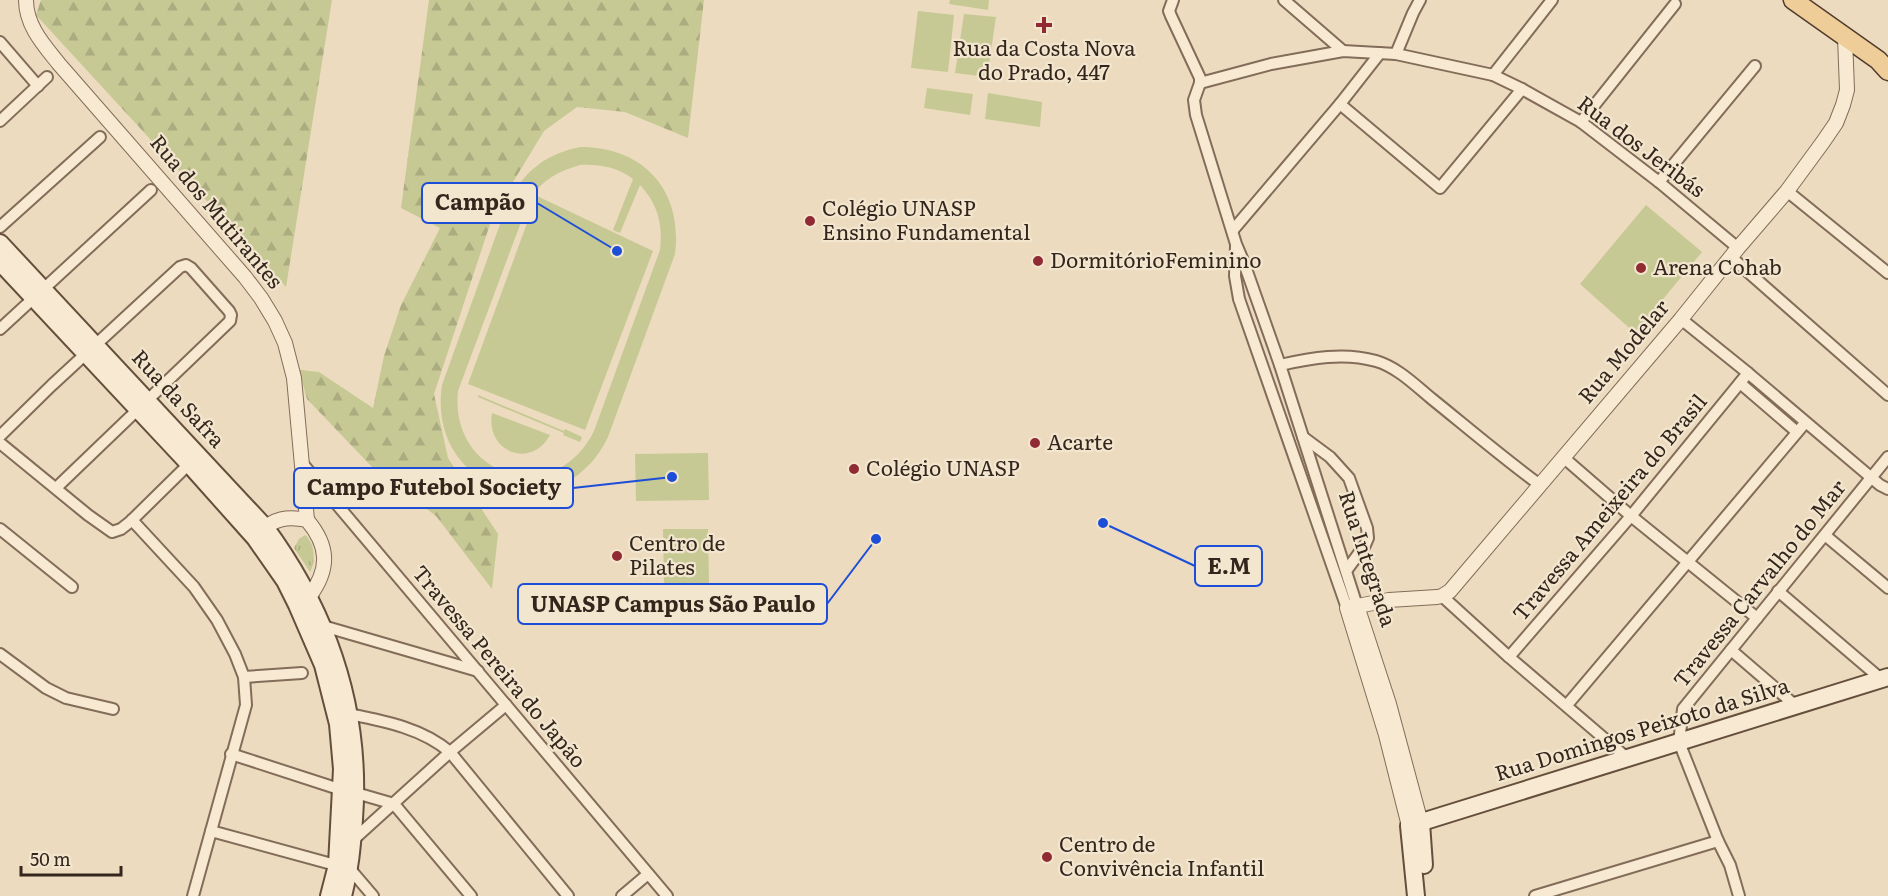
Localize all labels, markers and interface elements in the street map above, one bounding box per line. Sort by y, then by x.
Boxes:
marker: Rua da Costa Nova do Prado, 447 [1035,16,1053,34]
place label: Rua da Costa Nova do Prado, 447 [952,31,1136,86]
street label: Rua dos Jeribás [1572,87,1713,203]
street label: Rua dos Mutirantes [144,127,292,294]
callout: Campão [422,183,537,223]
text: Campão [435,184,525,217]
place label: Colégio UNASP Ensino Fundamental [822,191,1030,246]
marker: Colégio UNASP Ensino Fundamental [803,214,817,228]
place label: DormitórioFeminino [1050,243,1262,274]
place label: Arena Cohab [1653,250,1782,281]
marker: DormitórioFeminino [1031,254,1045,268]
marker: Arena Cohab [1634,261,1648,275]
street label: Rua Modelar [1569,292,1675,409]
street label: Rua da Safra [126,341,234,454]
street label: Travessa Ameixeira do Brasil [1504,386,1713,627]
place label: Acarte [1047,425,1113,456]
marker: Acarte [1028,436,1042,450]
place label: Colégio UNASP [866,451,1020,482]
marker: Colégio UNASP [847,462,861,476]
callout: Campo Futebol Society [294,468,573,508]
text: Campo Futebol Society [307,469,562,502]
street label: Travessa Carvalho do Mar [1664,472,1852,693]
street label: Rua Integrada [1333,486,1406,631]
place label: Centro de Pilates [629,526,726,581]
callout: E.M [1195,546,1262,586]
text: E.M [1207,548,1251,581]
marker: Centro de Pilates [610,549,624,563]
street label: Travessa Pereira do Japão [407,557,595,774]
callout: UNASP Campus São Paulo [518,584,827,624]
text: UNASP Campus São Paulo [530,586,816,619]
street label: Rua Domingos Peixoto da Silva [1490,668,1793,787]
place label: Centro de Convivência Infantil [1059,827,1264,882]
scale bar [21,839,122,877]
text: 50 m [30,845,71,872]
marker: Centro de Convivência Infantil [1040,850,1054,864]

